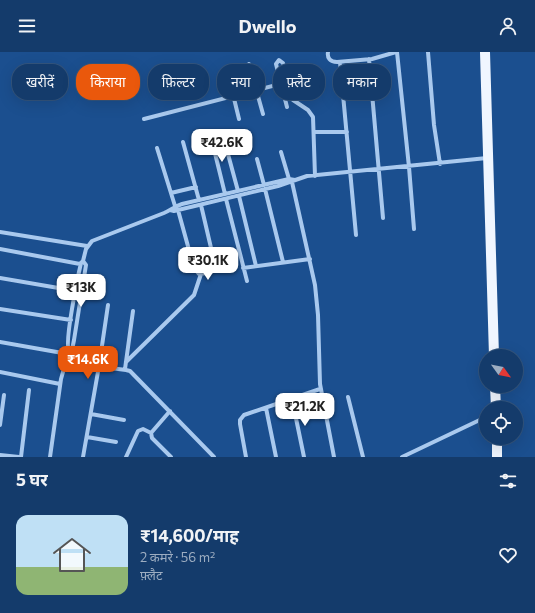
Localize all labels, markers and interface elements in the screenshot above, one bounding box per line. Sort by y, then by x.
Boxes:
icon: menu [16,15,38,37]
text: Dwello [239,15,296,37]
icon: person [497,15,519,37]
chip: खरीदें [12,64,68,100]
chip: किराया [76,64,140,100]
chip: फ़िल्टर [148,64,209,100]
chip: नया [217,64,265,100]
chip: फ़्लैट [273,64,325,100]
chip: मकान [333,64,391,100]
pin: ₹42.6K [189,129,255,163]
text: ₹42.6K [200,134,244,150]
pin: ₹30.1K [175,247,241,281]
text: ₹30.1K [187,252,229,268]
pin: ₹13K [57,274,105,308]
text: ₹13K [66,279,96,295]
pin: ₹14.6K [55,346,121,380]
north arrow [479,349,523,393]
map controls [479,349,523,445]
text: ₹14.6K [67,351,109,367]
pin: ₹21.2K [272,393,338,427]
text: ₹21.2K [284,398,326,414]
button: locate [479,401,523,445]
text: 5 घर [16,469,48,490]
icon: filters [497,470,519,492]
text: ₹14,600/माह [140,525,239,546]
icon: home [48,531,96,579]
icon: heart [497,544,519,566]
text: 2 कमरे · 56 m² [140,549,215,565]
text: फ़्लैट [140,567,163,583]

